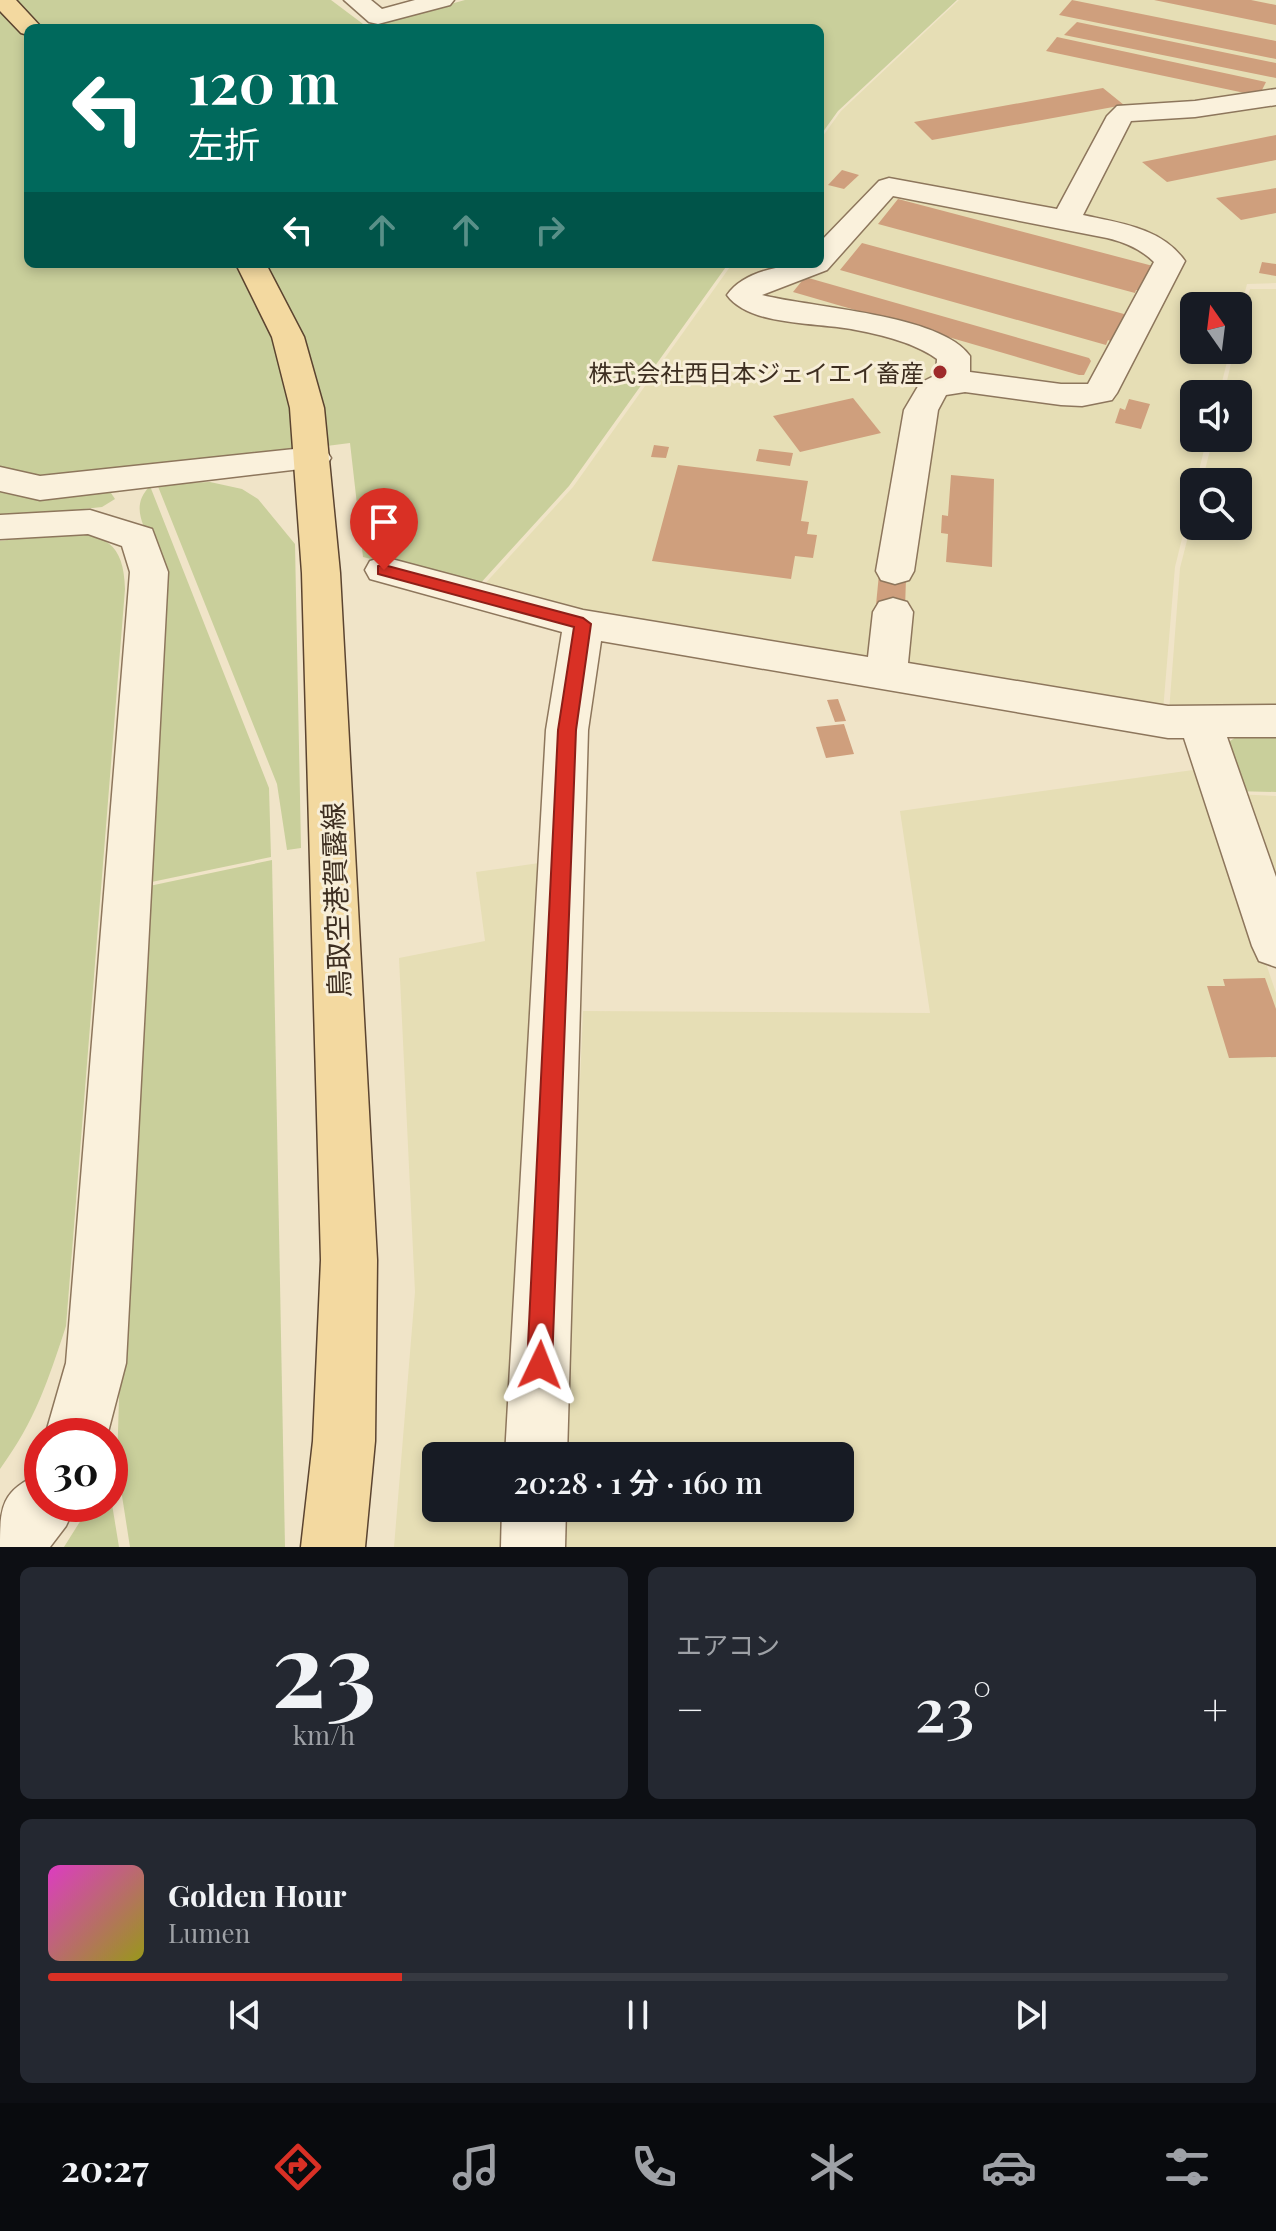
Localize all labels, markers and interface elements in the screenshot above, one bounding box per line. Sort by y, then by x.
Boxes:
text: 120 m [188,44,339,119]
icon: left [56,56,160,160]
text: 左折 [188,119,260,167]
icon: left [276,208,320,252]
icon: ahead [360,208,404,252]
icon: ahead [444,208,488,252]
icon: right [528,208,572,252]
north arrow [1180,292,1252,364]
map controls [1180,292,1252,540]
place label: 株式会社西日本ジェイエイ畜産 [588,356,924,388]
marker: 株式会社西日本ジェイエイ畜産 [931,363,949,381]
button: sound [1180,380,1252,452]
button: search [1180,468,1252,540]
pin [350,488,418,570]
icon: arrive [362,500,406,544]
street label: 鳥取空港賀露線 [313,801,357,999]
position arrow [498,1323,582,1407]
speed limit sign: 30 [24,1418,128,1522]
text: 20:28 · 1 分 · 160 m [514,1462,762,1502]
text: 23 [271,1595,377,1734]
text: エアコン [676,1627,780,1662]
text: 23° [915,1667,992,1747]
text: − [676,1678,704,1737]
text: + [1202,1678,1228,1737]
text: km/h [293,1717,355,1752]
text: Golden Hour [168,1875,347,1915]
text: Lumen [168,1915,250,1950]
icon: previous [223,1993,267,2037]
icon: pause [616,1993,660,2037]
icon: next [1009,1993,1053,2037]
icon: directions [270,2139,326,2195]
icon: music [448,2139,504,2195]
icon: phone [626,2139,682,2195]
icon: climate [804,2139,860,2195]
icon: car [981,2139,1037,2195]
icon: filters [1159,2139,1215,2195]
text: 20:27 [61,2143,149,2191]

